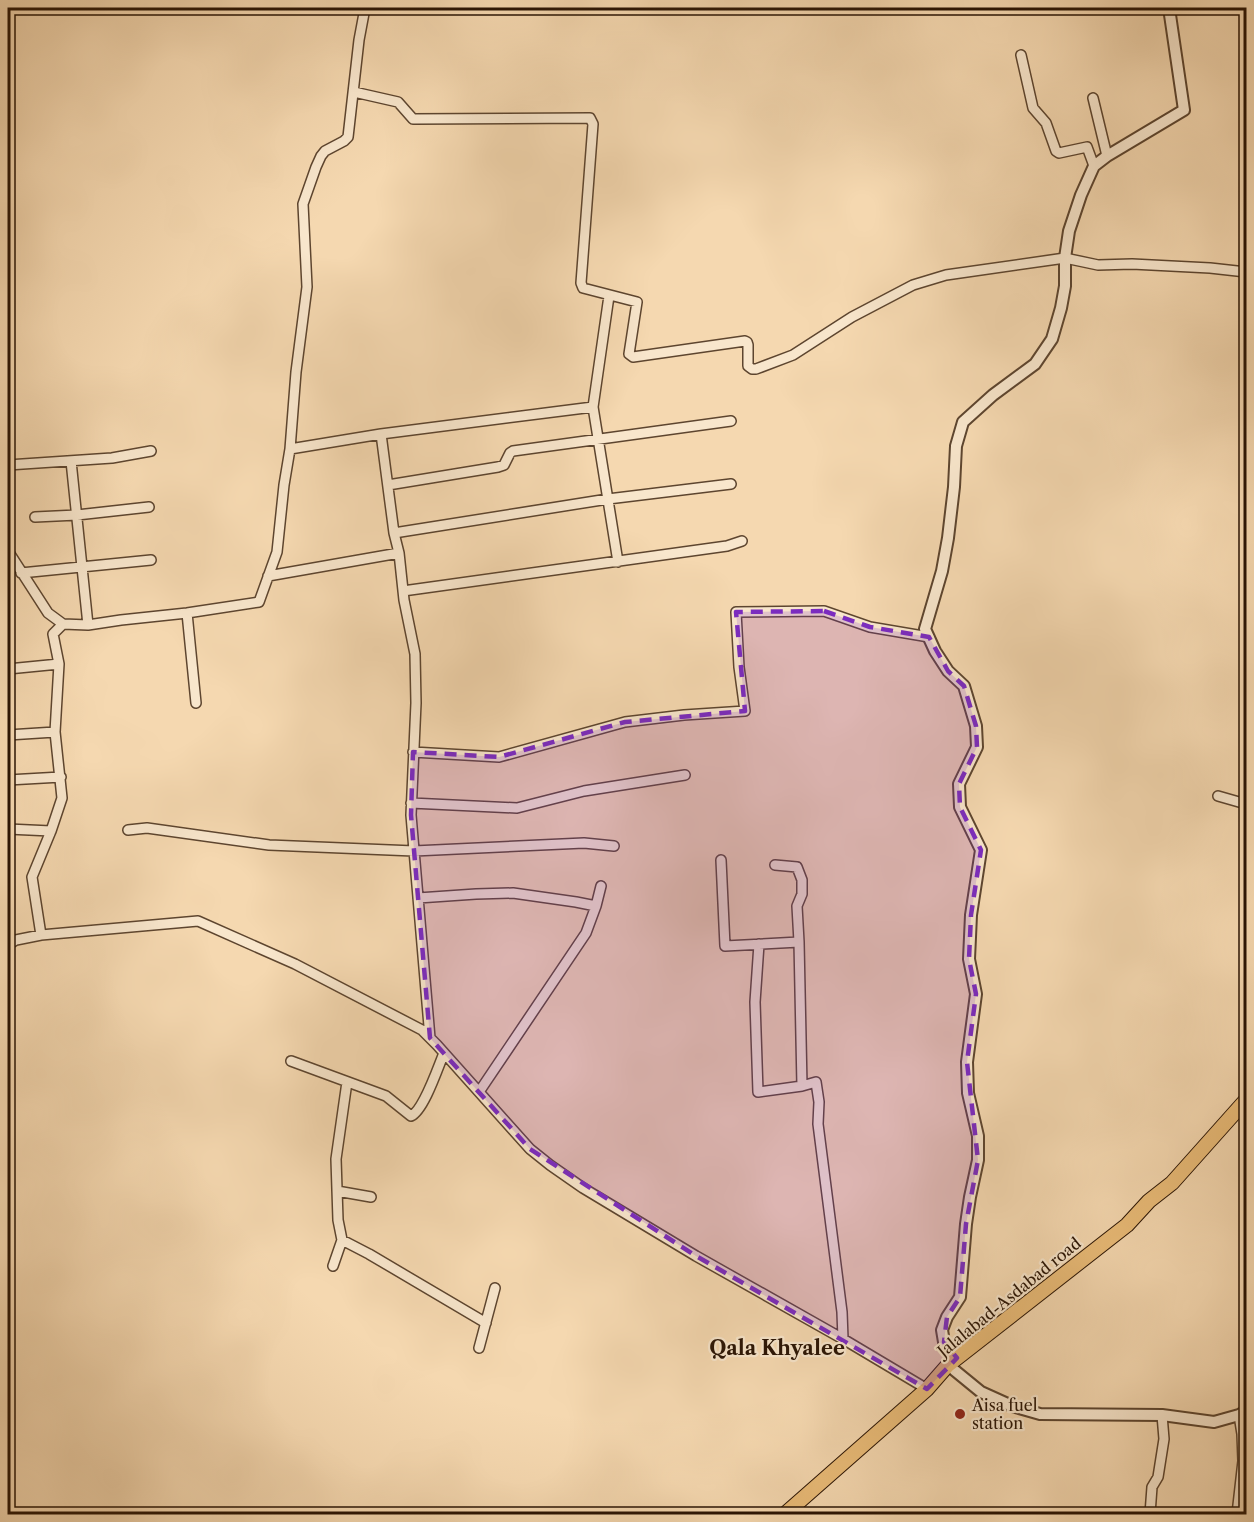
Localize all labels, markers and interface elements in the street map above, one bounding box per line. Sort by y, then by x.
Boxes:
street label: Jalalabad-Asdabad road [931,1233,1085,1363]
district label: Qala Khyalee [709,1336,845,1360]
place label: Aisa fuel station [971,1395,1038,1433]
marker: Aisa fuel station [953,1407,967,1421]

